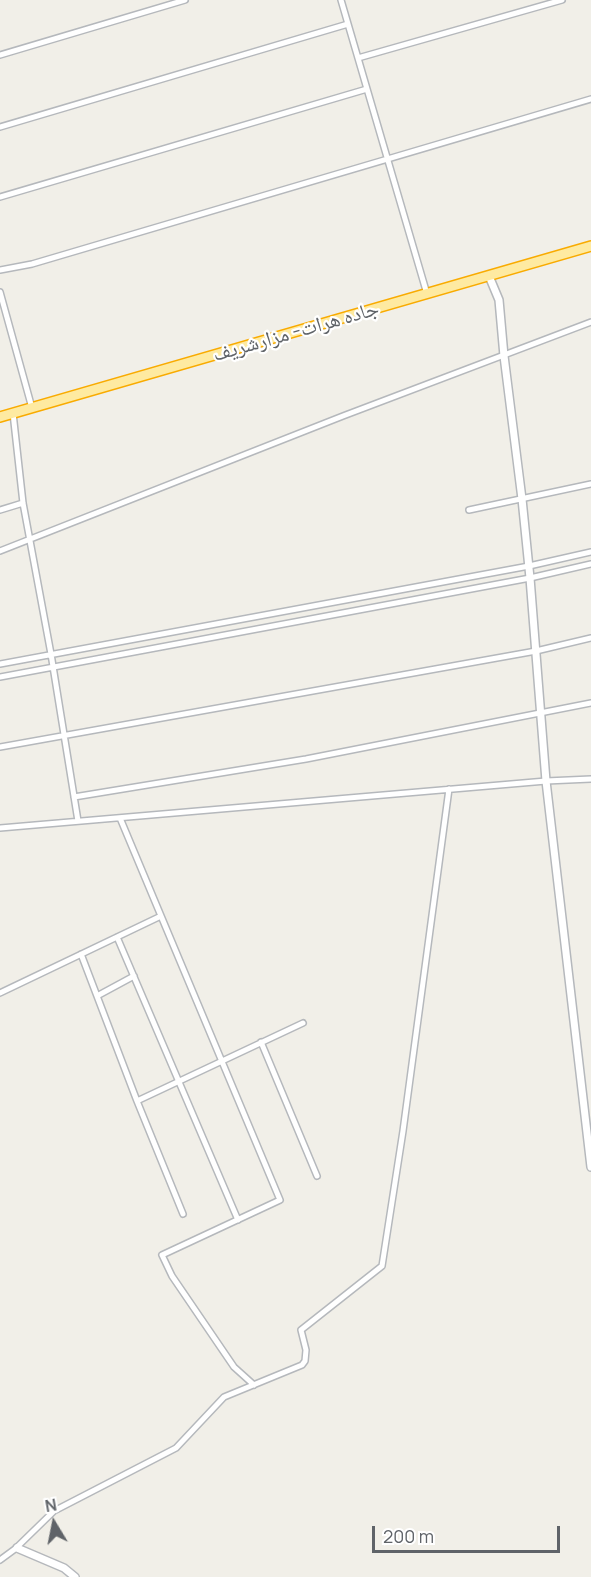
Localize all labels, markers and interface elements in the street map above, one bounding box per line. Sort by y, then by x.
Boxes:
street label: جاده هرات- مزارشریف [210,296,382,368]
north arrow [24,1493,84,1553]
text: N [43,1493,58,1517]
scale bar [375,1514,562,1552]
text: 200 m [383,1524,434,1548]

